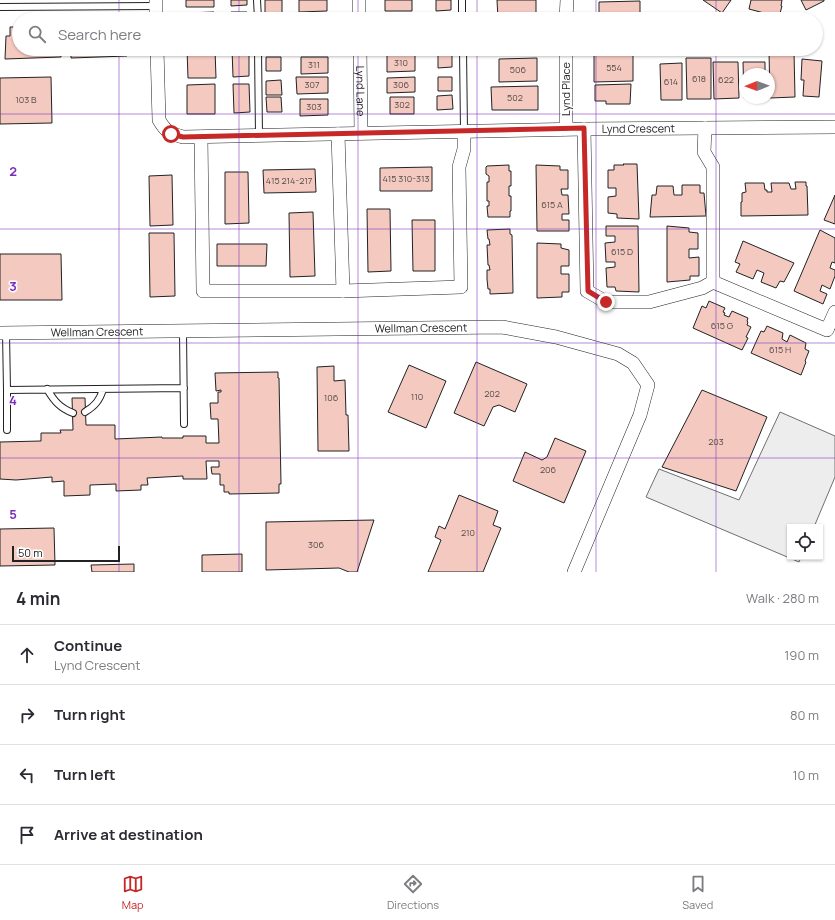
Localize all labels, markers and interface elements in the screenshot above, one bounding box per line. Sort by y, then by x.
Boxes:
search box [12,12,823,56]
icon: search [26,23,48,45]
text: Search here [58,24,141,45]
house number: 310 [394,56,408,69]
house number: 311 [308,58,320,71]
house number: 554 [606,61,622,74]
street label: Lynd Place [558,62,573,116]
house number: 506 [510,63,527,76]
street label: Lynd Lane [353,65,369,117]
north arrow [739,68,775,104]
house number: 618 [692,72,706,85]
house number: 622 [718,73,734,86]
house number: 614 [664,75,678,88]
house number: 307 [305,78,320,91]
house number: 306 [393,78,409,91]
house number: 502 [507,91,523,104]
house number: 103 B [15,93,37,106]
house number: 302 [394,98,410,111]
house number: 303 [306,100,322,113]
street label: Lynd Crescent [602,120,675,136]
route start [162,125,180,143]
text: 2 [9,162,17,180]
house number: 415 310-313 [382,172,430,185]
house number: 415 214-217 [266,174,313,187]
house number: 615 A [541,198,563,211]
house number: 615 D [611,245,633,258]
text: 3 [9,277,17,295]
route end [597,293,615,311]
street label: Wellman Crescent [375,319,467,336]
house number: 615 G [711,319,734,332]
street label: Wellman Crescent [51,323,143,339]
house number: 615 H [769,343,791,356]
house number: 202 [484,387,500,400]
house number: 110 [411,390,423,403]
text: 4 [9,391,17,409]
house number: 106 [324,391,339,404]
house number: 203 [708,435,724,448]
house number: 206 [540,463,557,476]
text: 5 [9,505,17,523]
map controls [787,524,823,560]
button: locate [787,524,823,560]
house number: 210 [461,526,475,539]
house number: 306 [308,538,324,551]
scale bar [12,544,120,563]
text: 50 m [18,545,43,560]
text: 4 min [16,587,60,610]
text: Walk · 280 m [746,589,819,607]
text: Continue [54,635,122,656]
icon: ahead [16,644,38,666]
text: 190 m [784,646,819,664]
text: Lynd Crescent [54,656,140,674]
icon: right [16,704,38,726]
text: Turn right [54,704,125,725]
text: 80 m [790,706,819,724]
icon: left [16,764,38,786]
text: Turn left [54,764,116,785]
text: 10 m [792,766,819,784]
icon: arrive [16,824,38,846]
text: Arrive at destination [54,824,203,845]
tab: Map [122,873,144,912]
tab: Directions [387,873,439,912]
tab: Saved [682,873,713,912]

